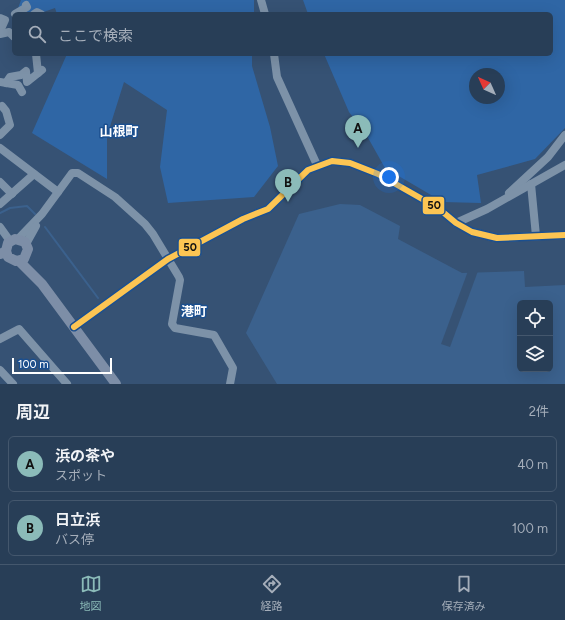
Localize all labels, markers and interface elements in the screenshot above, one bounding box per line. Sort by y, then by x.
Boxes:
search box [12,12,553,56]
icon: search [26,23,48,45]
text: ここで検索 [58,27,133,45]
north arrow [469,68,505,104]
pin: A [345,115,371,148]
district label: 山根町 [99,124,139,139]
your location [379,167,399,187]
pin: B [275,169,301,202]
line badge: 50 [422,196,445,215]
text: 50 [427,199,441,212]
line badge: 50 [178,238,201,257]
text: 50 [183,241,197,254]
map controls [517,300,553,372]
button: locate [517,300,553,336]
district label: 港町 [181,304,207,319]
button: layers [517,336,553,372]
scale bar [12,356,112,375]
text: 100 m [18,358,49,371]
text: 周辺 [16,402,50,422]
text: 2件 [529,404,549,419]
text: 浜の茶や [55,447,115,465]
text: A [25,457,35,472]
text: 40 m [517,457,548,472]
text: スポット [55,468,107,483]
text: 日立浜 [55,511,100,529]
text: B [26,521,34,536]
text: 100 m [512,521,548,536]
text: バス停 [55,532,94,547]
tab: 地図 [80,573,102,613]
tab: 経路 [261,573,283,613]
tab: 保存済み [442,573,486,613]

